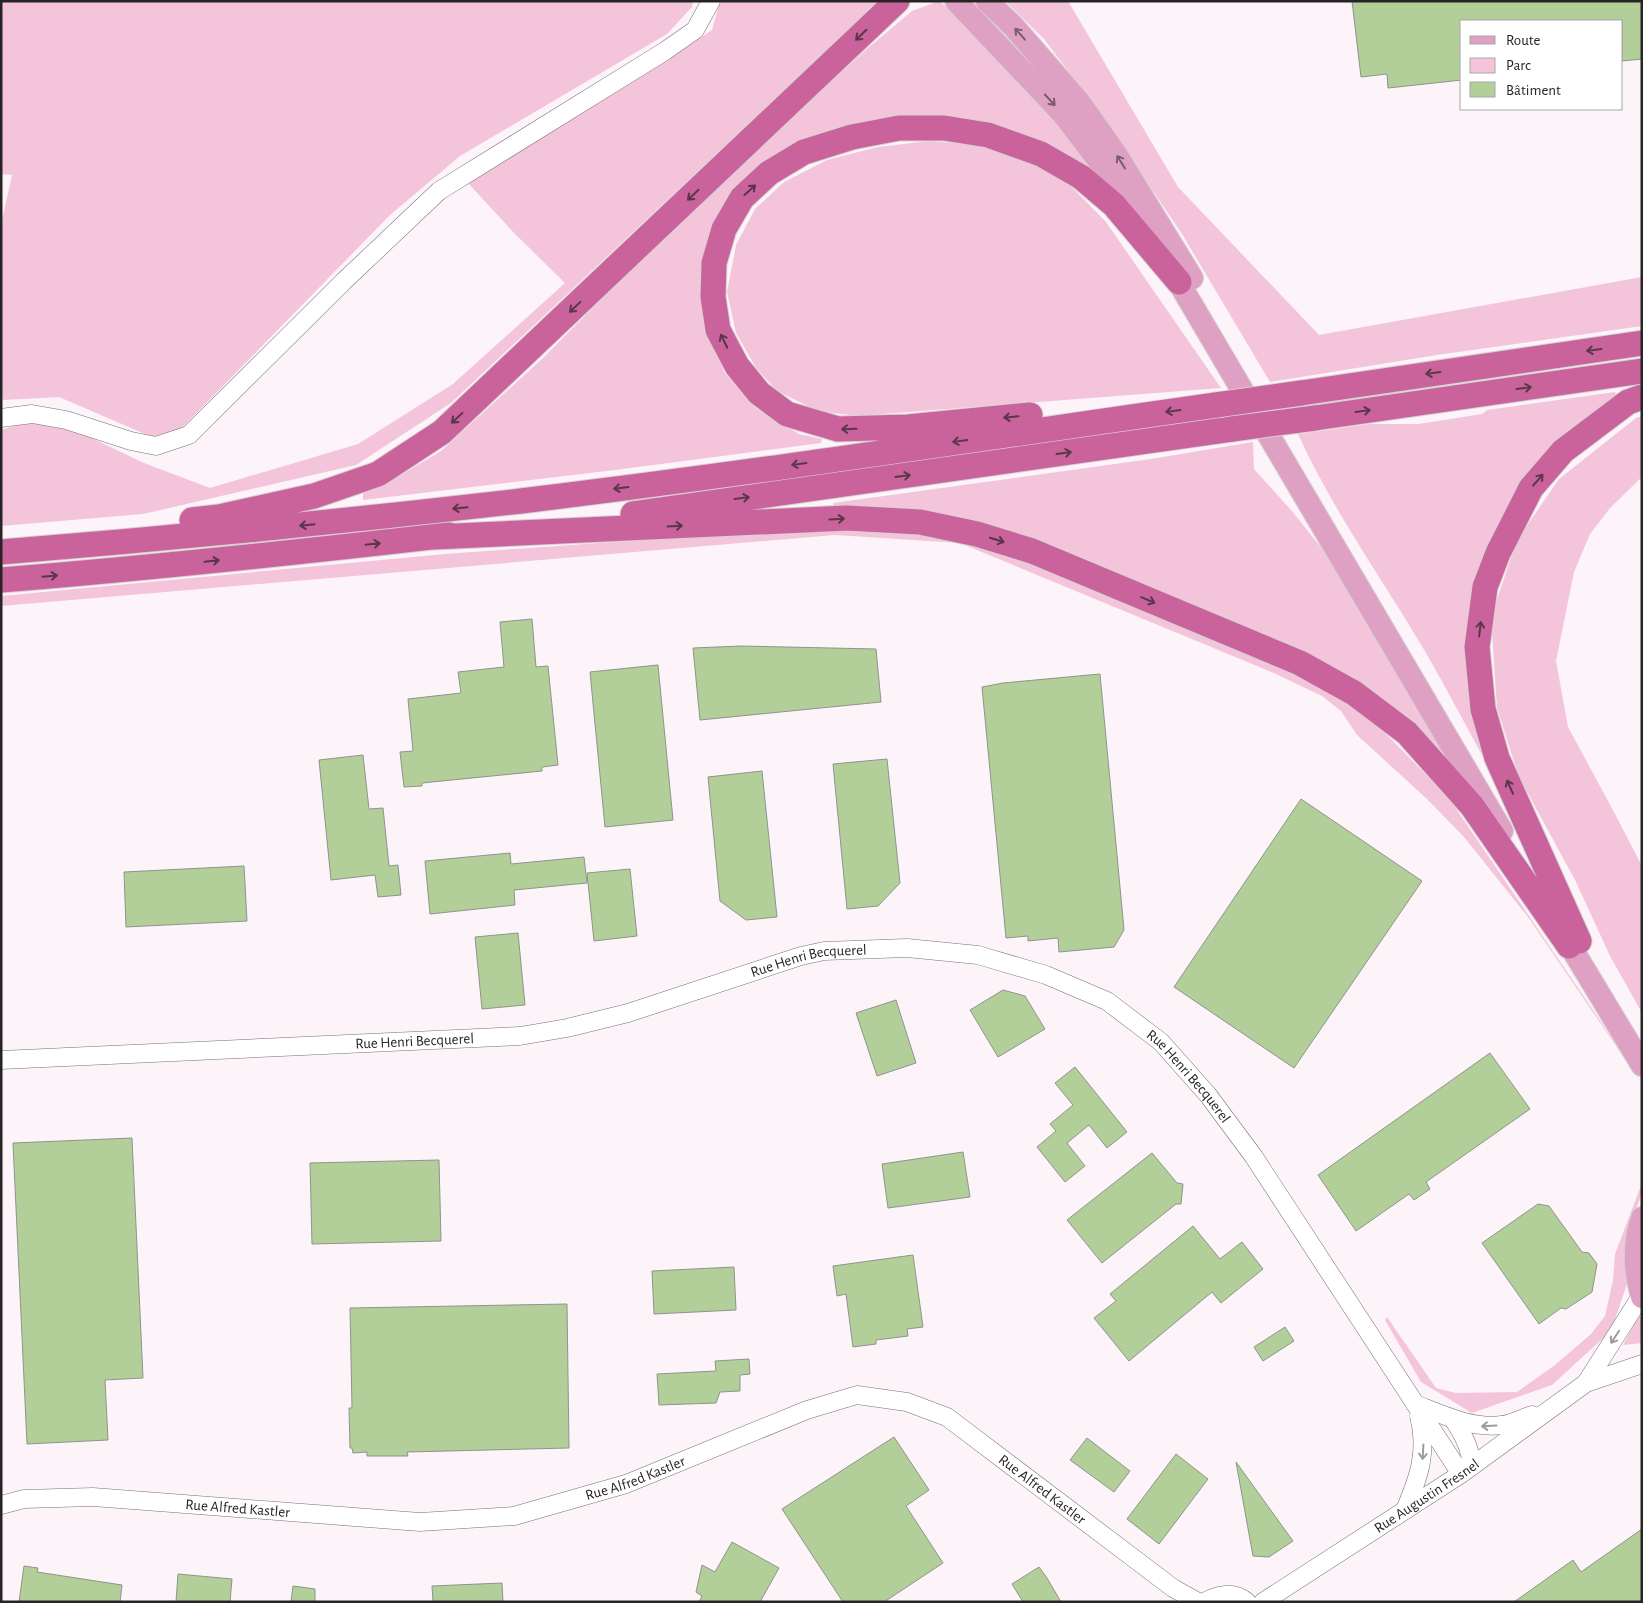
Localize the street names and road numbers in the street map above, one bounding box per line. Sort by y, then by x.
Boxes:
street label: Rue Henri Becquerel [749,942,867,980]
street label: Rue Henri Becquerel [1144,1027,1233,1126]
street label: Rue Henri Becquerel [355,1031,474,1051]
street label: Rue Alfred Kastler [996,1452,1089,1527]
street label: Rue Alfred Kastler [584,1453,687,1503]
street label: Rue Augustin Fresnel [1371,1456,1482,1536]
street label: Rue Alfred Kastler [185,1497,291,1520]

